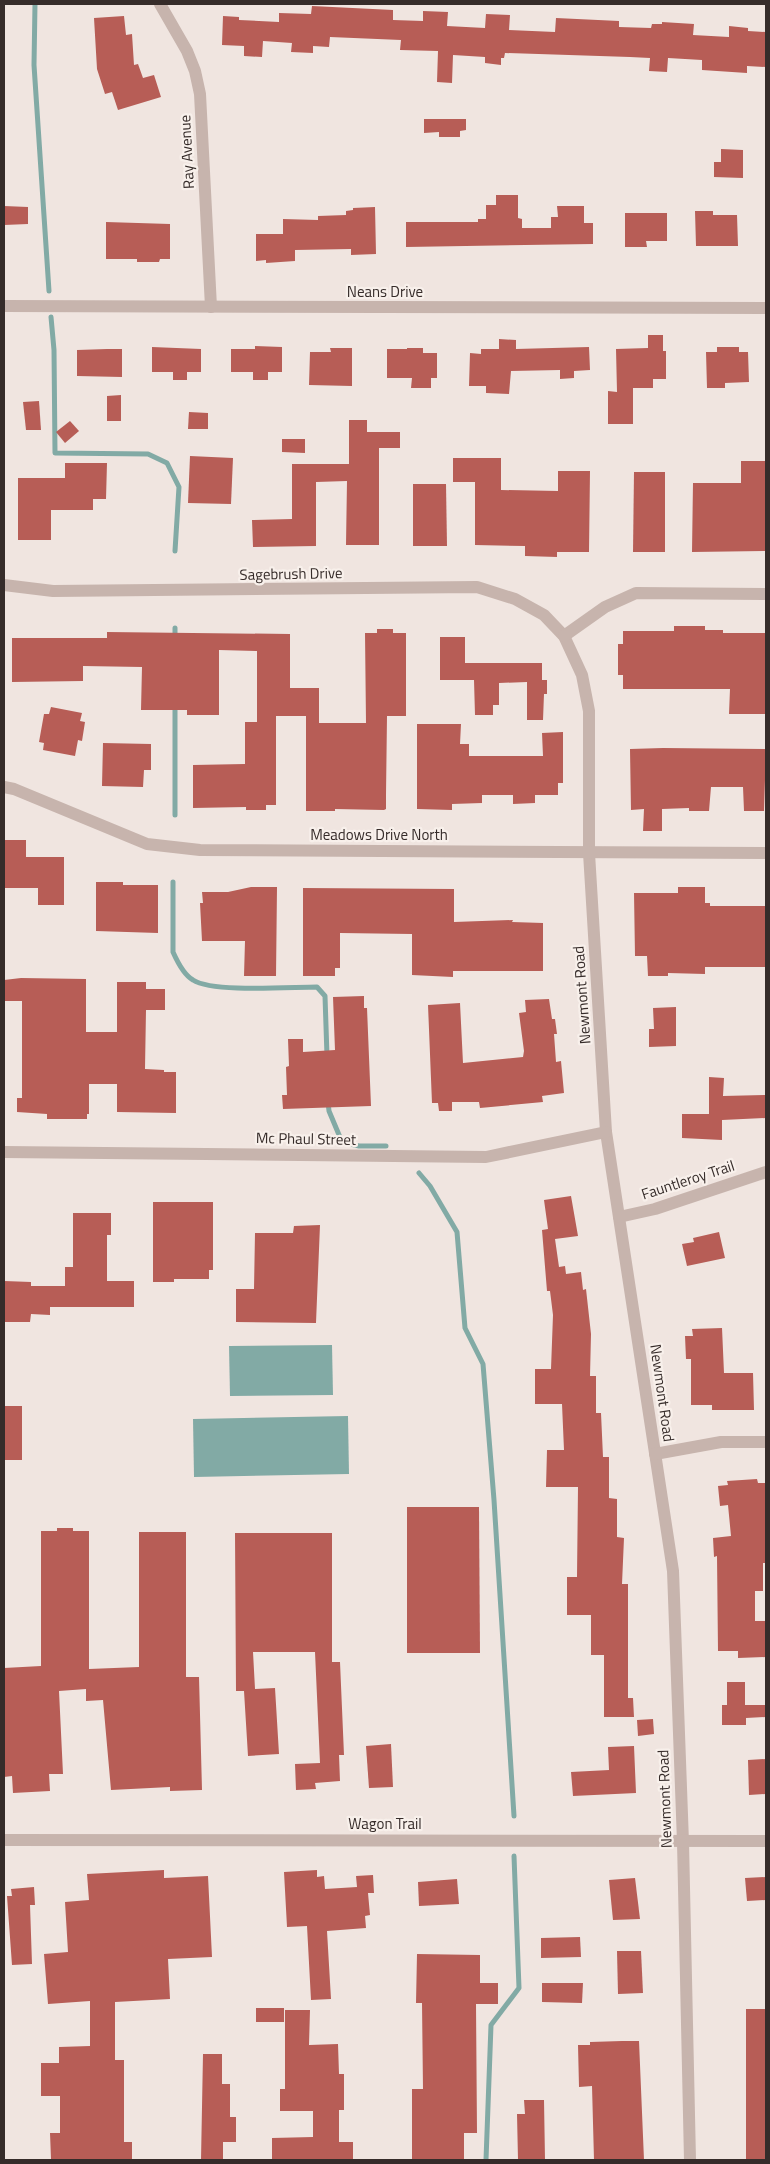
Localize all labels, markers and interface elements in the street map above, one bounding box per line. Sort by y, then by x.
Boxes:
street label: Ray Avenue [173,114,200,190]
street label: Neans Drive [347,280,423,303]
street label: Sagebrush Drive [239,561,343,586]
street label: Meadows Drive North [310,823,448,846]
street label: Newmont Road [567,945,596,1045]
street label: Mc Phaul Street [256,1126,357,1151]
street label: Fauntleroy Trail [638,1154,737,1205]
street label: Newmont Road [644,1343,681,1443]
street label: Newmont Road [651,1749,678,1849]
street label: Wagon Trail [348,1812,422,1835]

